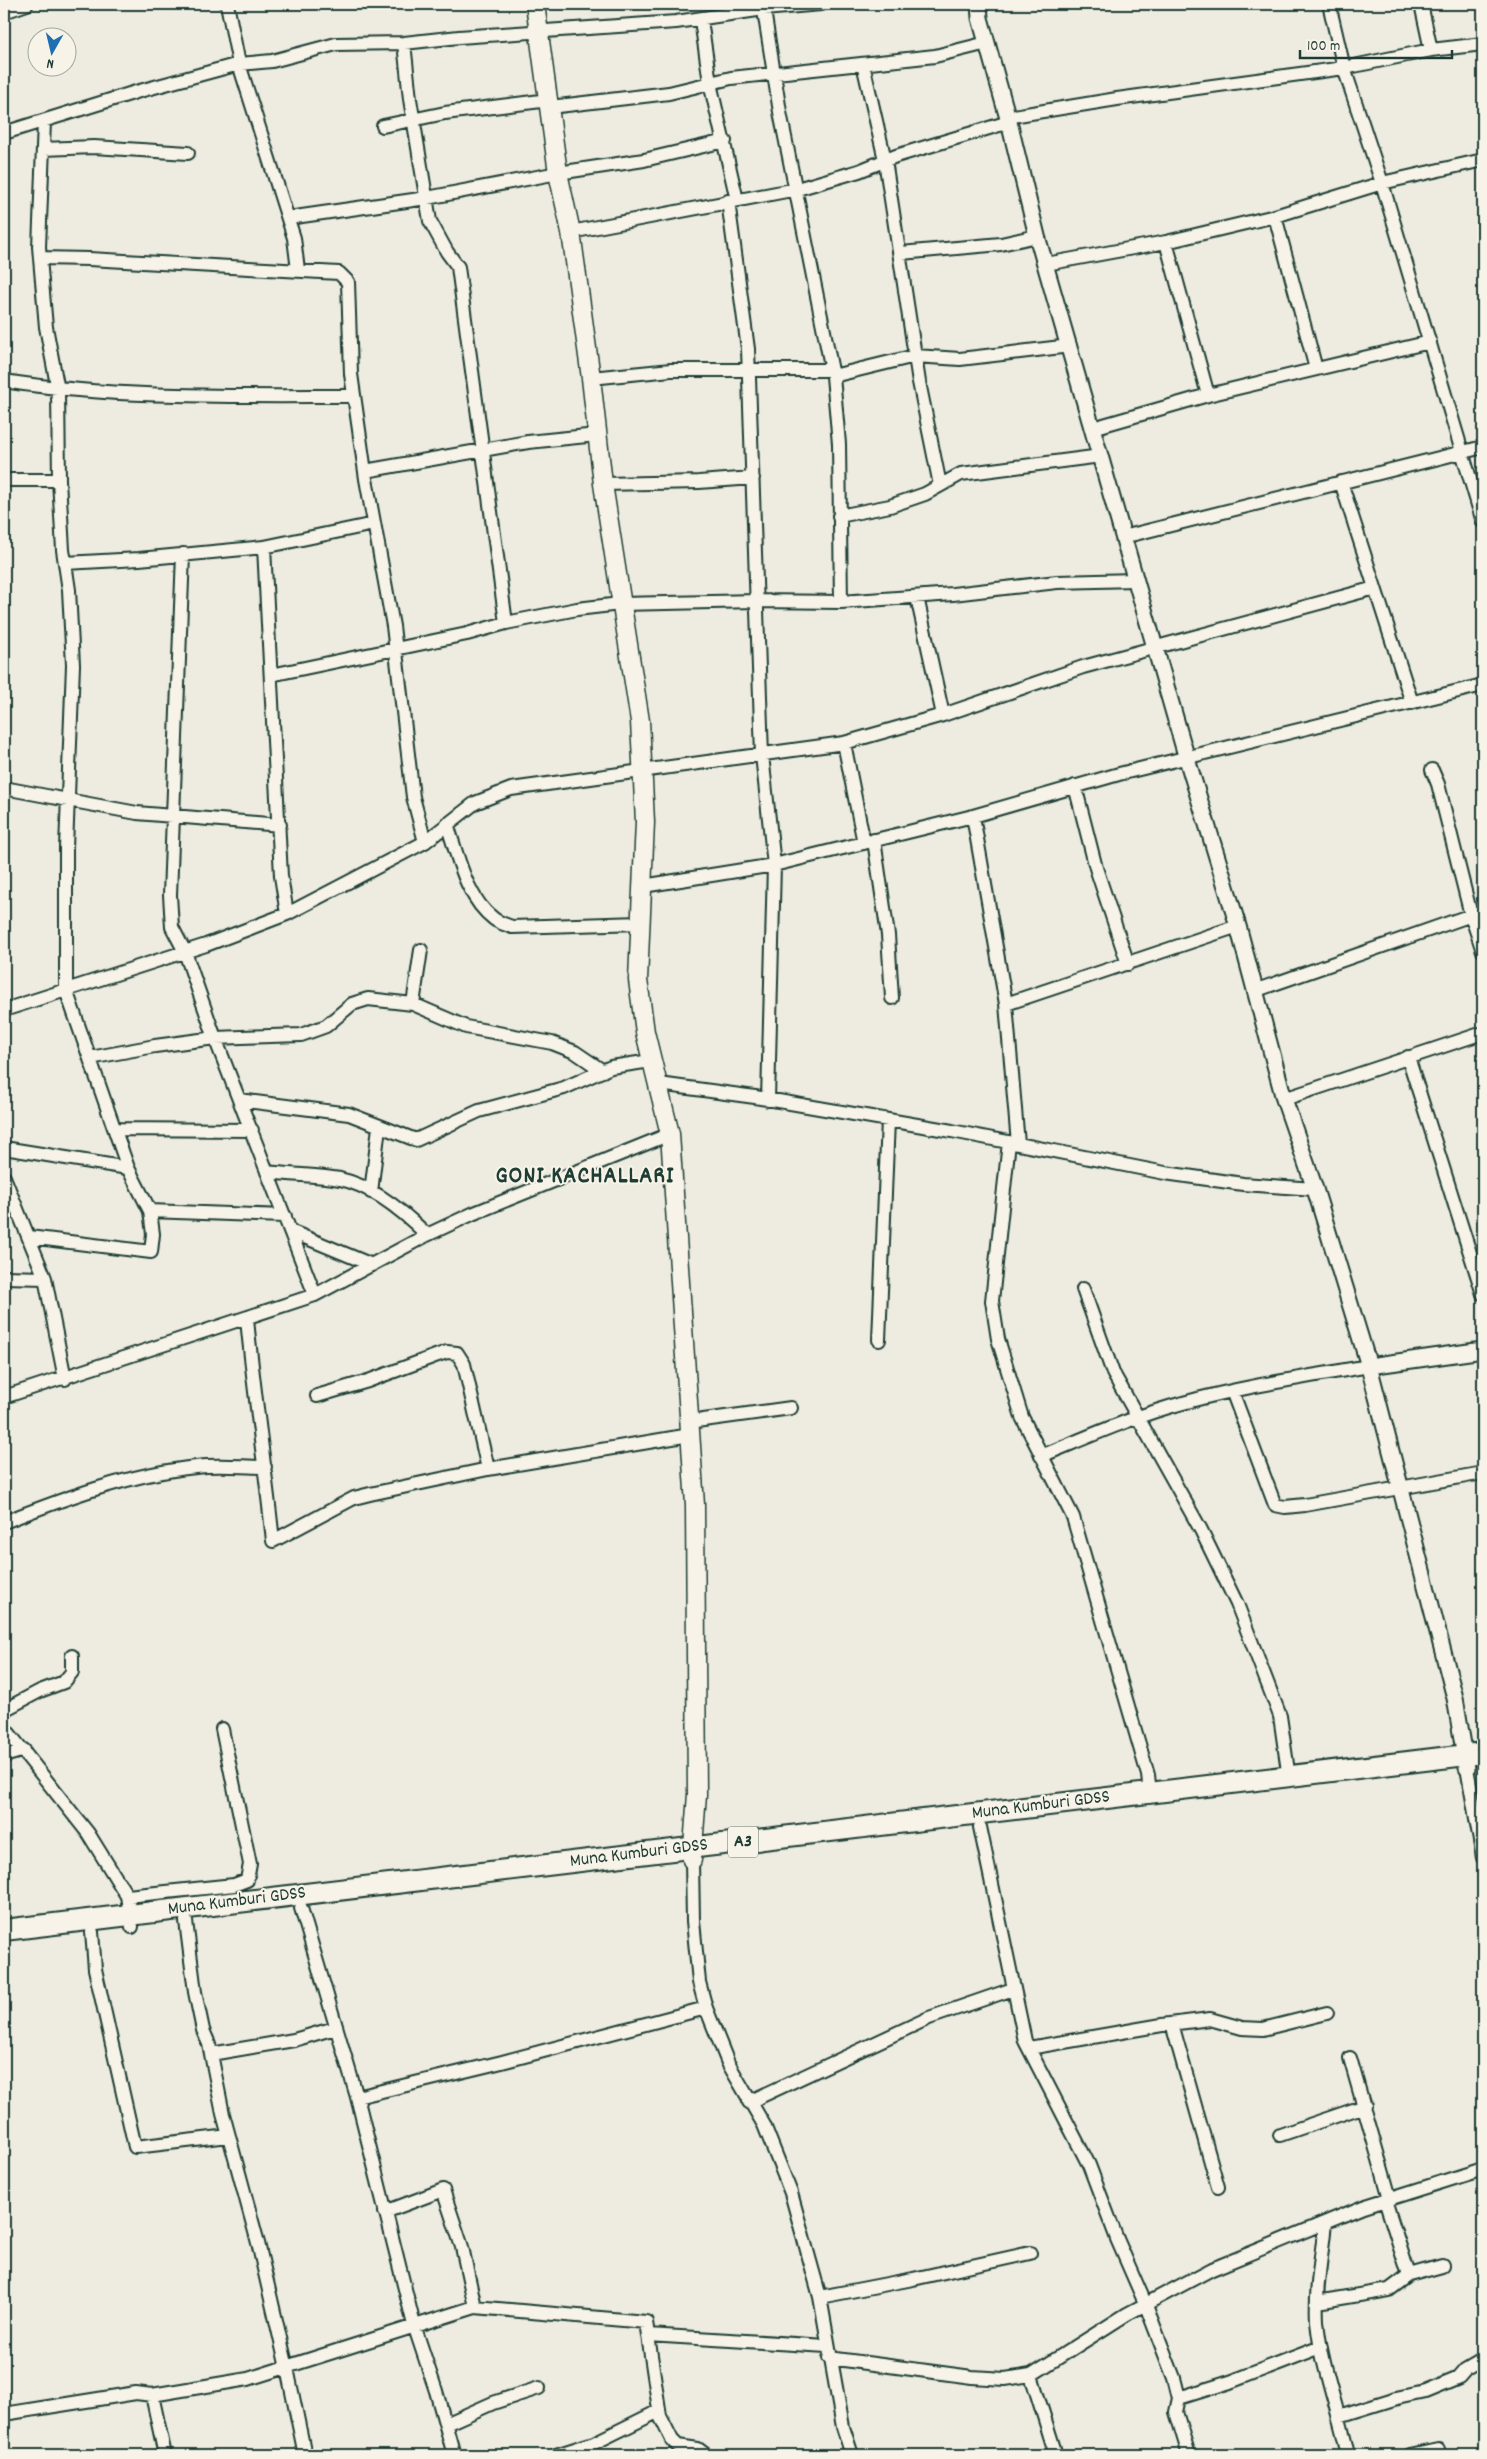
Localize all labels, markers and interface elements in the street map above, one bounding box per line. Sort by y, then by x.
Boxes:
north arrow [28,28,78,78]
scale bar [1300,28,1452,60]
text: 100 m [1307,36,1340,58]
text: N [46,52,55,73]
district label: GONI KACHALLARI [496,1160,675,1194]
street label: Muna Kumburi GDSS [970,1784,1112,1828]
road number: A3 [728,1826,758,1858]
street label: Muna Kumburi GDSS [568,1832,710,1876]
street label: Muna Kumburi GDSS [166,1880,308,1924]

